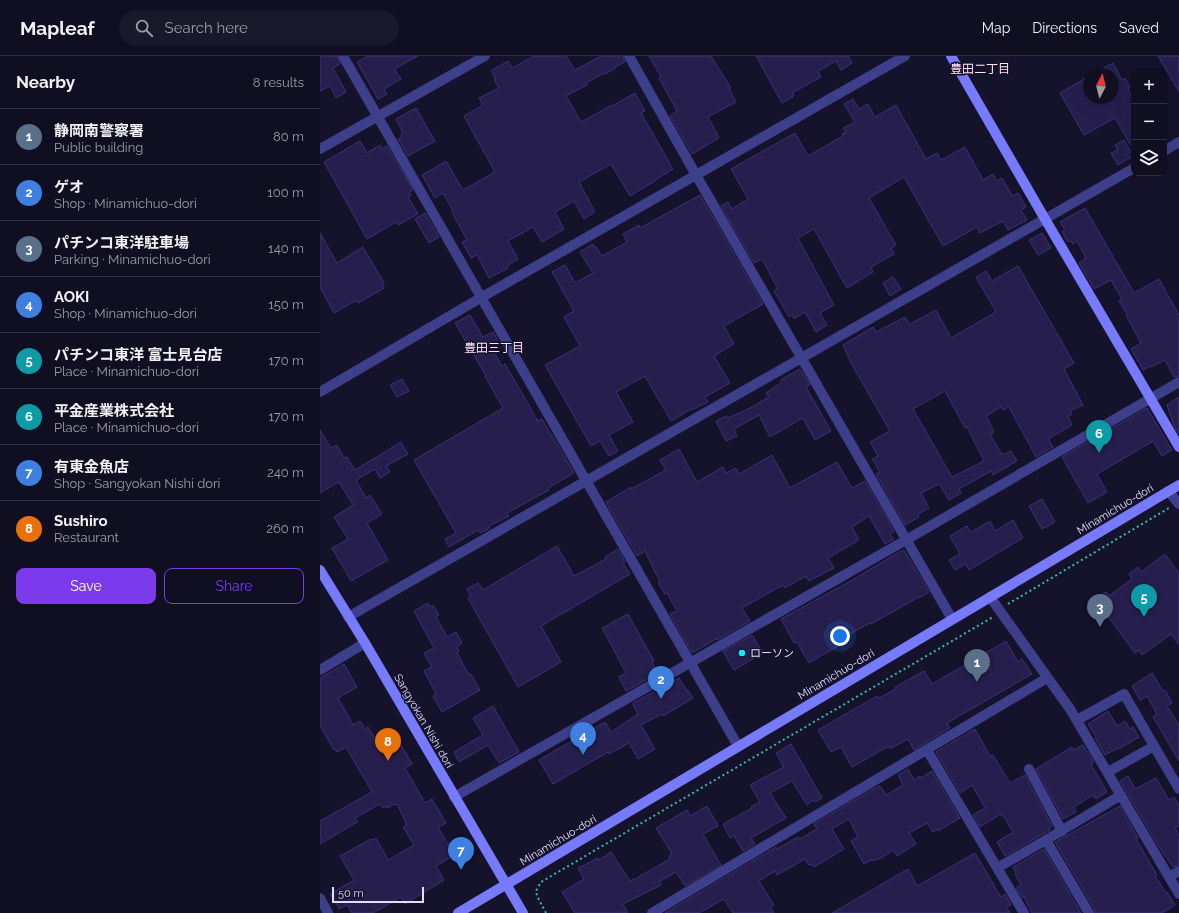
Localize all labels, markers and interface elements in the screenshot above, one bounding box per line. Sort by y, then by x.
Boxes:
search box [119,10,399,46]
text: Mapleaf [20,17,95,39]
icon: search [133,17,155,39]
text: Search here [165,19,248,37]
text: Map [982,20,1010,36]
text: Directions [1032,20,1097,36]
text: Saved [1119,20,1159,36]
district label: 豊田二丁目 [950,62,1010,76]
north arrow [1083,68,1119,104]
map controls [1131,68,1167,176]
button: + [1131,68,1167,104]
text: Nearby [16,72,75,92]
text: 8 results [253,75,304,90]
button: − [1131,104,1167,140]
text: 静岡南警察署 [54,122,144,140]
text: 1 [26,129,32,144]
text: 80 m [273,129,304,144]
text: Public building [54,140,143,155]
button: layers [1131,140,1167,176]
text: ゲオ [54,178,84,196]
text: 2 [25,185,33,200]
text: 100 m [267,185,304,200]
text: Shop · Minamichuo-dori [54,196,197,211]
text: パチンコ東洋駐車場 [54,234,189,252]
text: 3 [25,241,33,256]
text: 140 m [268,241,304,256]
text: Parking · Minamichuo-dori [54,252,211,267]
text: AOKI [54,288,89,306]
text: 4 [25,297,33,312]
text: 150 m [268,297,304,312]
text: Shop · Minamichuo-dori [54,306,197,321]
district label: 豊田三丁目 [464,341,524,355]
text: パチンコ東洋 富士見台店 [54,346,223,364]
text: 5 [25,353,33,368]
text: 170 m [268,353,304,368]
text: Place · Minamichuo-dori [54,364,199,379]
text: 平金産業株式会社 [54,402,174,420]
text: 6 [25,409,33,424]
text: 170 m [268,409,304,424]
text: Place · Minamichuo-dori [54,420,199,435]
pin: 6 [1086,420,1112,453]
text: 有東金魚店 [54,458,129,476]
text: 7 [25,465,33,480]
text: 240 m [267,465,304,480]
text: Shop · Sangyokan Nishi dori [54,476,220,491]
street label: Minamichuo-dori [1075,482,1156,537]
text: Sushiro [54,512,108,530]
text: 8 [25,521,33,536]
text: 260 m [266,521,304,536]
text: Restaurant [54,530,119,545]
button: Save [16,568,156,604]
button: Share [164,568,304,604]
pin: 5 [1131,584,1157,617]
pin: 3 [1087,594,1113,627]
your location [830,626,850,646]
place label: ローソン [750,647,794,660]
street label: Minamichuo-dori [796,647,877,702]
marker: ローソン [737,648,747,658]
pin: 1 [964,649,990,682]
pin: 2 [648,666,674,699]
street label: Sangyokan Nishi dori [391,672,456,771]
pin: 4 [570,722,596,755]
pin: 8 [375,728,401,761]
street label: Minamichuo-dori [518,813,599,868]
pin: 7 [448,837,474,870]
scale bar [332,885,424,904]
text: 50 m [338,887,364,900]

